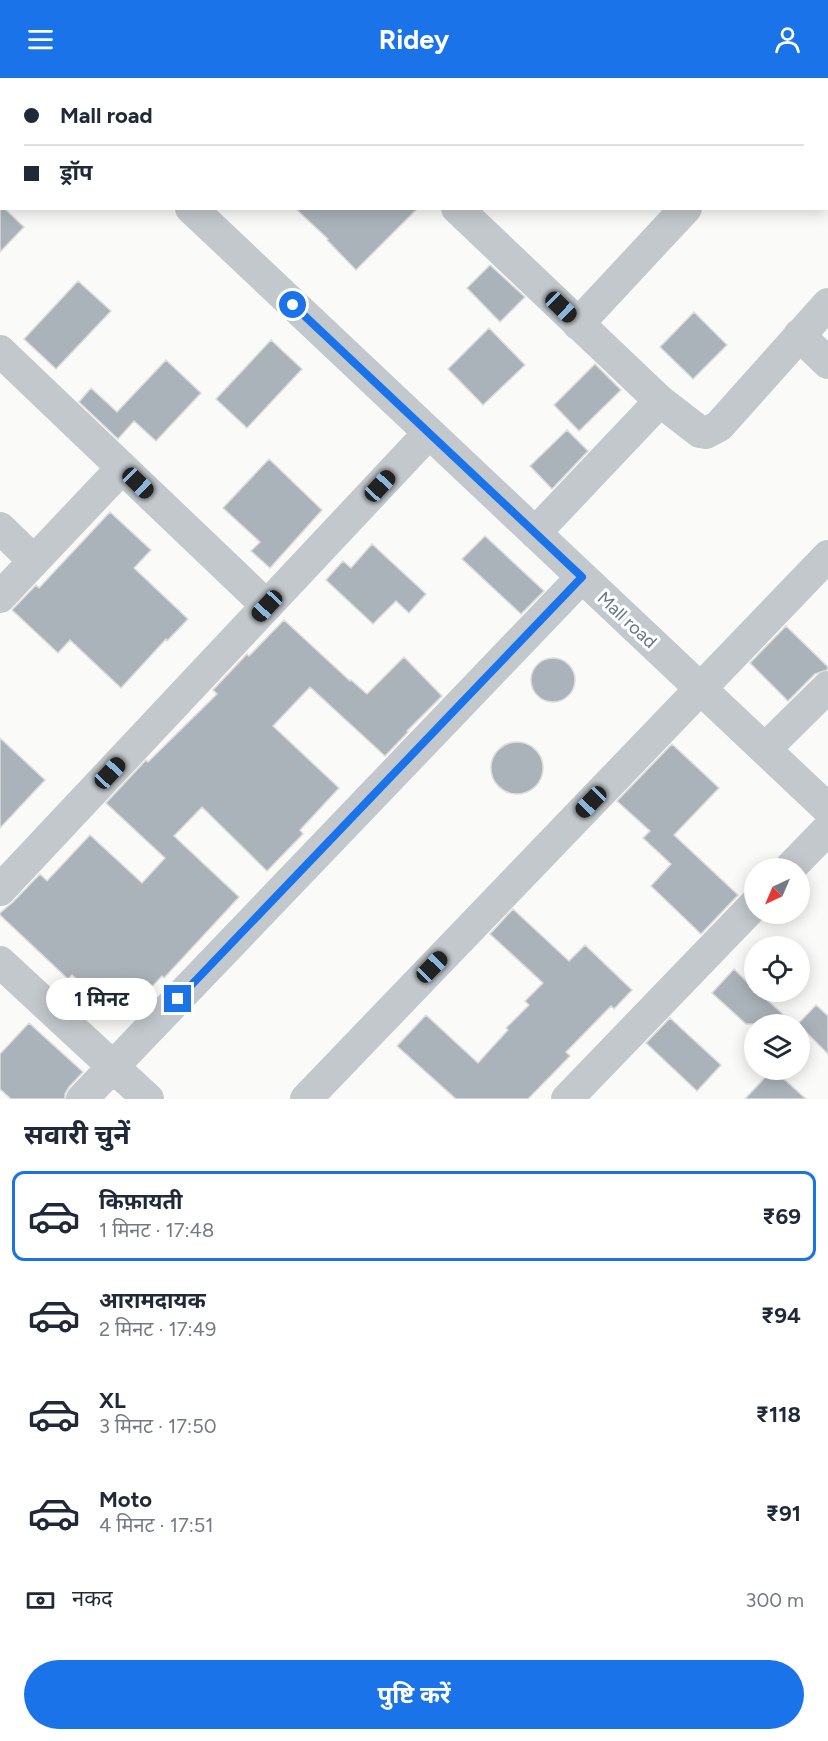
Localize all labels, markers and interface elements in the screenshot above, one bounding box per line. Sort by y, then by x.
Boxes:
icon: menu [24,23,57,56]
text: Ridey [379,23,449,56]
icon: person [771,23,804,56]
text: Mall road [60,102,153,129]
text: ड्रॉप [60,159,93,186]
car [542,288,580,326]
route start [279,291,306,318]
car [119,464,157,502]
car [361,467,399,505]
car [248,587,286,625]
street label: Mall road [593,587,661,653]
car [91,754,129,792]
car [572,783,610,821]
north arrow [744,858,810,924]
map controls [744,858,810,1080]
button: locate [744,936,810,1002]
car [413,948,451,986]
callout: 1 मिनट [46,978,157,1020]
route end [164,985,191,1012]
text: 1 मिनट [74,987,129,1011]
button: layers [744,1014,810,1080]
text: सवारी चुनें [24,1118,130,1151]
text: किफ़ायती [99,1188,183,1215]
icon: car [27,1189,81,1243]
text: ₹69 [762,1203,801,1230]
text: 1 मिनट · 17:48 [99,1218,214,1242]
text: आरामदायक [99,1287,206,1314]
icon: car [27,1288,81,1342]
text: ₹94 [761,1302,801,1329]
text: 2 मिनट · 17:49 [99,1317,216,1341]
icon: car [27,1387,81,1441]
text: XL [99,1387,126,1414]
text: ₹118 [756,1401,801,1428]
text: 3 मिनट · 17:50 [99,1414,216,1438]
icon: car [27,1486,81,1540]
text: Moto [99,1486,152,1513]
text: ₹91 [766,1500,801,1527]
text: 4 मिनट · 17:51 [99,1513,213,1537]
icon: cash [24,1584,57,1617]
text: नकद [72,1585,113,1612]
text: 300 m [746,1588,804,1612]
button: पुष्टि करें [24,1660,804,1729]

